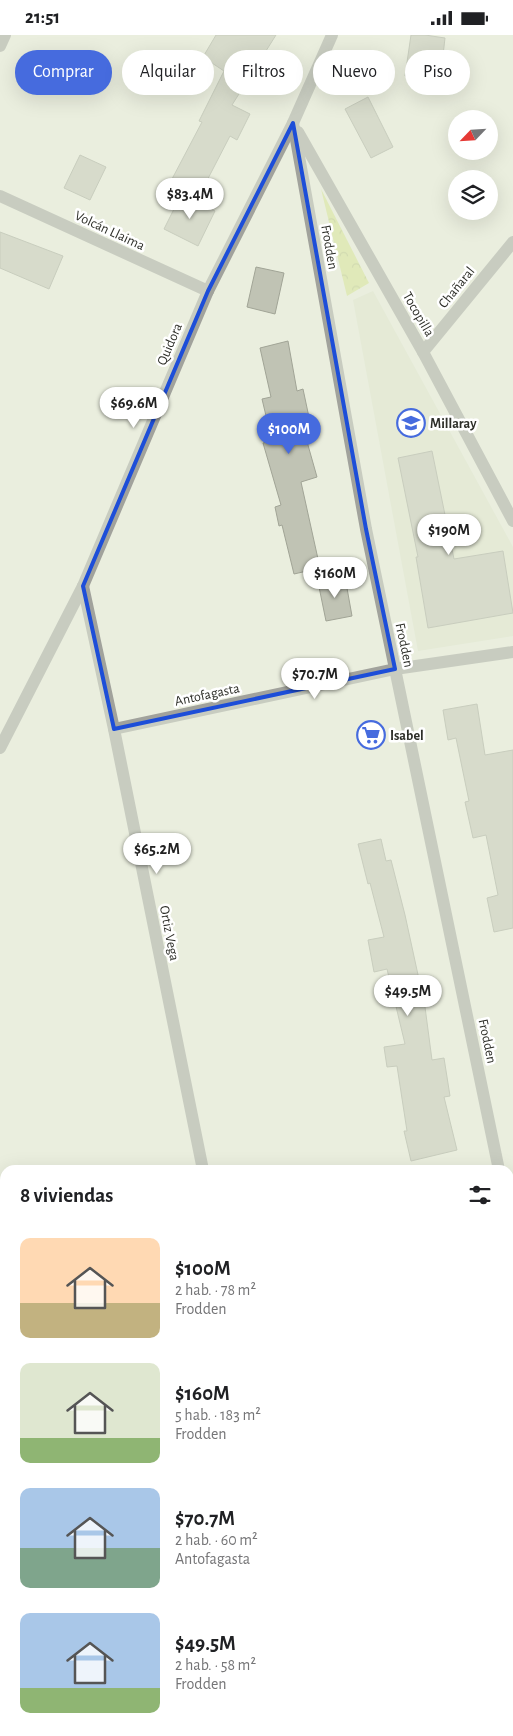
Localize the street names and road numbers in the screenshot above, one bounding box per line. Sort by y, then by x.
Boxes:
street label: Volcán Llaima [72,209,147,253]
street label: Frodden [318,224,340,271]
street label: Chañaral [436,264,478,311]
street label: Tocopilla [400,290,437,340]
street label: Quidora [155,321,185,368]
street label: Frodden [392,622,416,669]
street label: Antofagasta [174,681,241,709]
street label: Ortiz Vega [157,904,181,963]
street label: Frodden [475,1018,499,1065]

